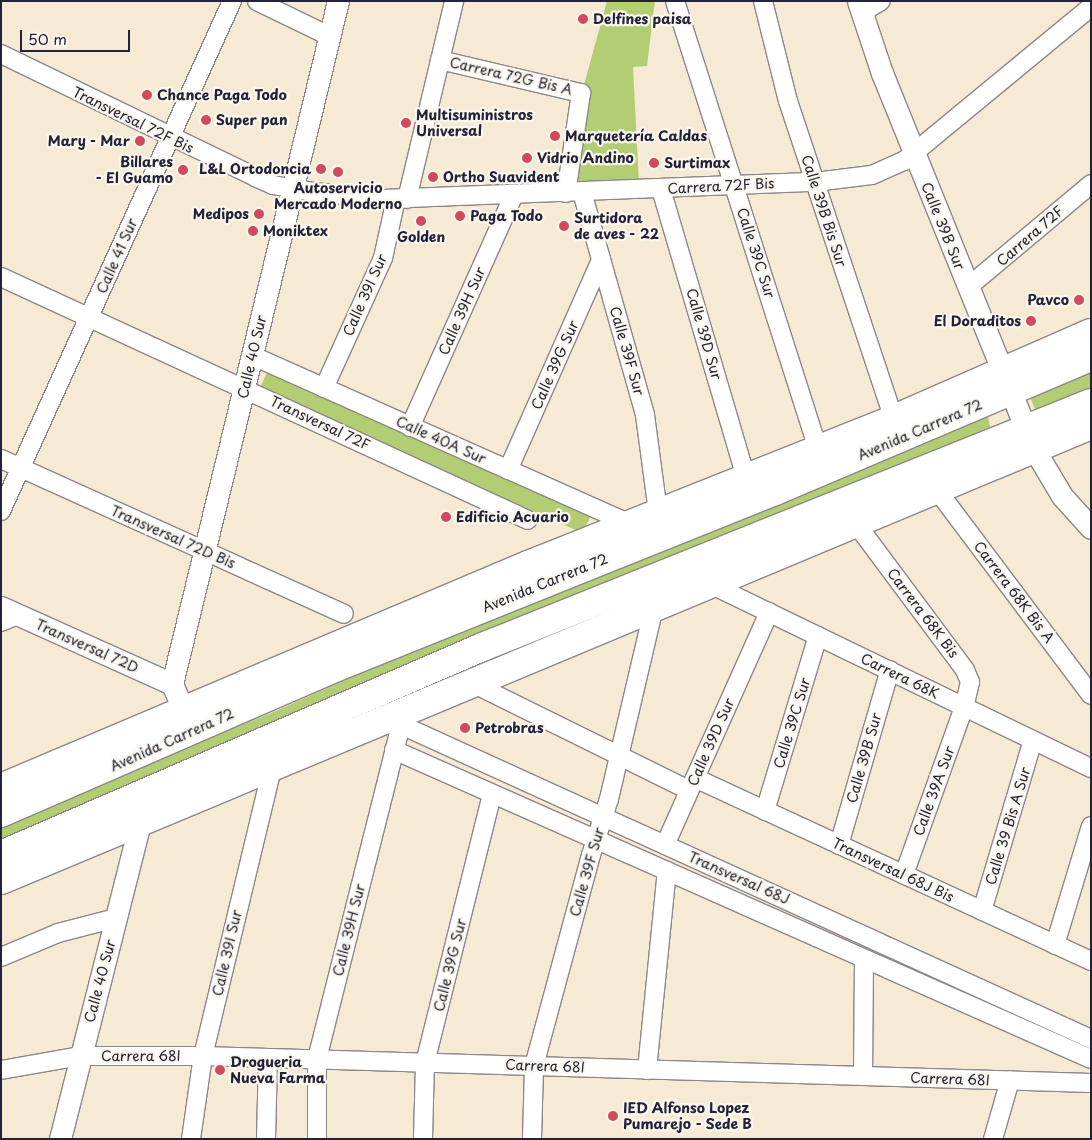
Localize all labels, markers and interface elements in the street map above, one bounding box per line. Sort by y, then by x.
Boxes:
place label: Delfines paisa [593,11,693,27]
marker: Delfines paisa [577,13,589,25]
scale bar [22,20,132,52]
text: 50 m [28,27,67,50]
street label: Carrera 72G Bis A [447,54,575,98]
street label: Transversal 72F Bis [70,83,196,157]
place label: Chance Paga Todo [157,87,287,103]
marker: Chance Paga Todo [141,89,153,101]
place label: Multisuministros Universal [416,107,533,140]
place label: Super pan [216,112,289,128]
marker: Super pan [200,114,212,126]
marker: Multisuministros Universal [400,117,412,129]
place label: Marquetería Caldas [565,128,707,144]
marker: Marquetería Caldas [549,130,561,142]
place label: Mary - Mar [47,133,130,149]
marker: Mary - Mar [134,135,146,147]
place label: Vidrio Andino [537,150,634,166]
marker: Vidrio Andino [521,152,533,164]
street label: Calle 39B Bis Sur [798,153,850,269]
place label: Billares - El Guamo [94,154,173,186]
place label: Surtimax [664,155,730,171]
marker: Surtimax [648,157,660,169]
place label: L&L Ortodoncia [197,161,311,177]
marker: L&L Ortodoncia [315,163,327,175]
marker: Billares - El Guamo [177,164,189,176]
marker: Autoservicio Mercado Moderno [332,166,344,178]
place label: Ortho Suavident [443,169,559,185]
marker: Ortho Suavident [427,171,439,183]
street label: Carrera 72F Bis [667,175,775,197]
place label: Autoservicio Mercado Moderno [274,180,402,212]
street label: Calle 39B Sur [918,180,968,272]
street label: Carrera 72F [993,202,1067,270]
place label: Medipos [193,206,249,222]
street label: Calle 39C Sur [733,206,779,300]
marker: Medipos [253,208,265,220]
place label: Paga Todo [470,208,543,224]
marker: Paga Todo [454,210,466,222]
place label: Surtidora de aves - 22 [574,210,660,242]
marker: Golden [415,215,427,227]
street label: Calle 41 Sur [93,216,141,296]
marker: Surtidora de aves - 22 [558,220,570,232]
place label: Moniktex [263,223,328,239]
marker: Moniktex [247,225,259,237]
place label: Golden [397,229,445,245]
street label: Calle 39I Sur [339,251,391,339]
street label: Calle 39H Sur [435,264,489,358]
street label: Calle 39D Sur [683,286,725,382]
place label: Pavco [1027,292,1069,308]
marker: Pavco [1073,294,1085,306]
street label: Calle 39F Sur [606,305,648,397]
street label: Calle 40 Sur [234,313,270,401]
place label: El Doraditos [933,313,1021,329]
marker: El Doraditos [1025,315,1037,327]
street label: Calle 39G Sur [528,318,582,412]
street label: Transversal 72F [267,392,373,454]
street label: Avenida Carrera 72 [855,396,985,464]
street label: Calle 40A Sur [394,413,488,467]
street label: Transversal 72D Bis [108,502,238,572]
place label: Edificio Acuario [456,509,569,525]
marker: Edificio Acuario [440,511,452,523]
street label: Carrera 68K Bis A [969,537,1059,647]
street label: Avenida Carrera 72 [480,550,610,616]
street label: Carrera 68K Bis [883,564,963,662]
street label: Transversal 72D [33,616,141,676]
street label: Carrera 68K [858,650,942,702]
street label: Calle 39C Sur [770,675,814,771]
street label: Calle 39D Sur [684,695,738,789]
street label: Avenida Carrera 72 [107,705,237,775]
street label: Calle 39B Sur [843,711,885,805]
place label: Petrobras [475,720,544,736]
marker: Petrobras [459,722,471,734]
street label: Calle 39A Sur [910,744,958,838]
street label: Calle 39 Bis A Sur [982,765,1034,887]
street label: Calle 39F Sur [566,826,608,918]
street label: Transversal 68J Bis [829,834,957,906]
street label: Transversal 68J [686,848,792,908]
street label: Calle 39H Sur [329,882,369,978]
street label: Calle 39I Sur [209,908,245,998]
street label: Calle 39G Sur [430,917,470,1013]
street label: Calle 40 Sur [81,937,119,1025]
street label: Carrera 68I [101,1048,181,1064]
place label: Drogueria Nueva Farma [230,1054,327,1086]
street label: Carrera 68I [504,1056,586,1076]
marker: Drogueria Nueva Farma [214,1064,226,1076]
street label: Carrera 68I [909,1069,991,1089]
place label: IED Alfonso Lopez Pumarejo - Sede B [623,1100,753,1132]
marker: IED Alfonso Lopez Pumarejo - Sede B [607,1110,619,1122]

